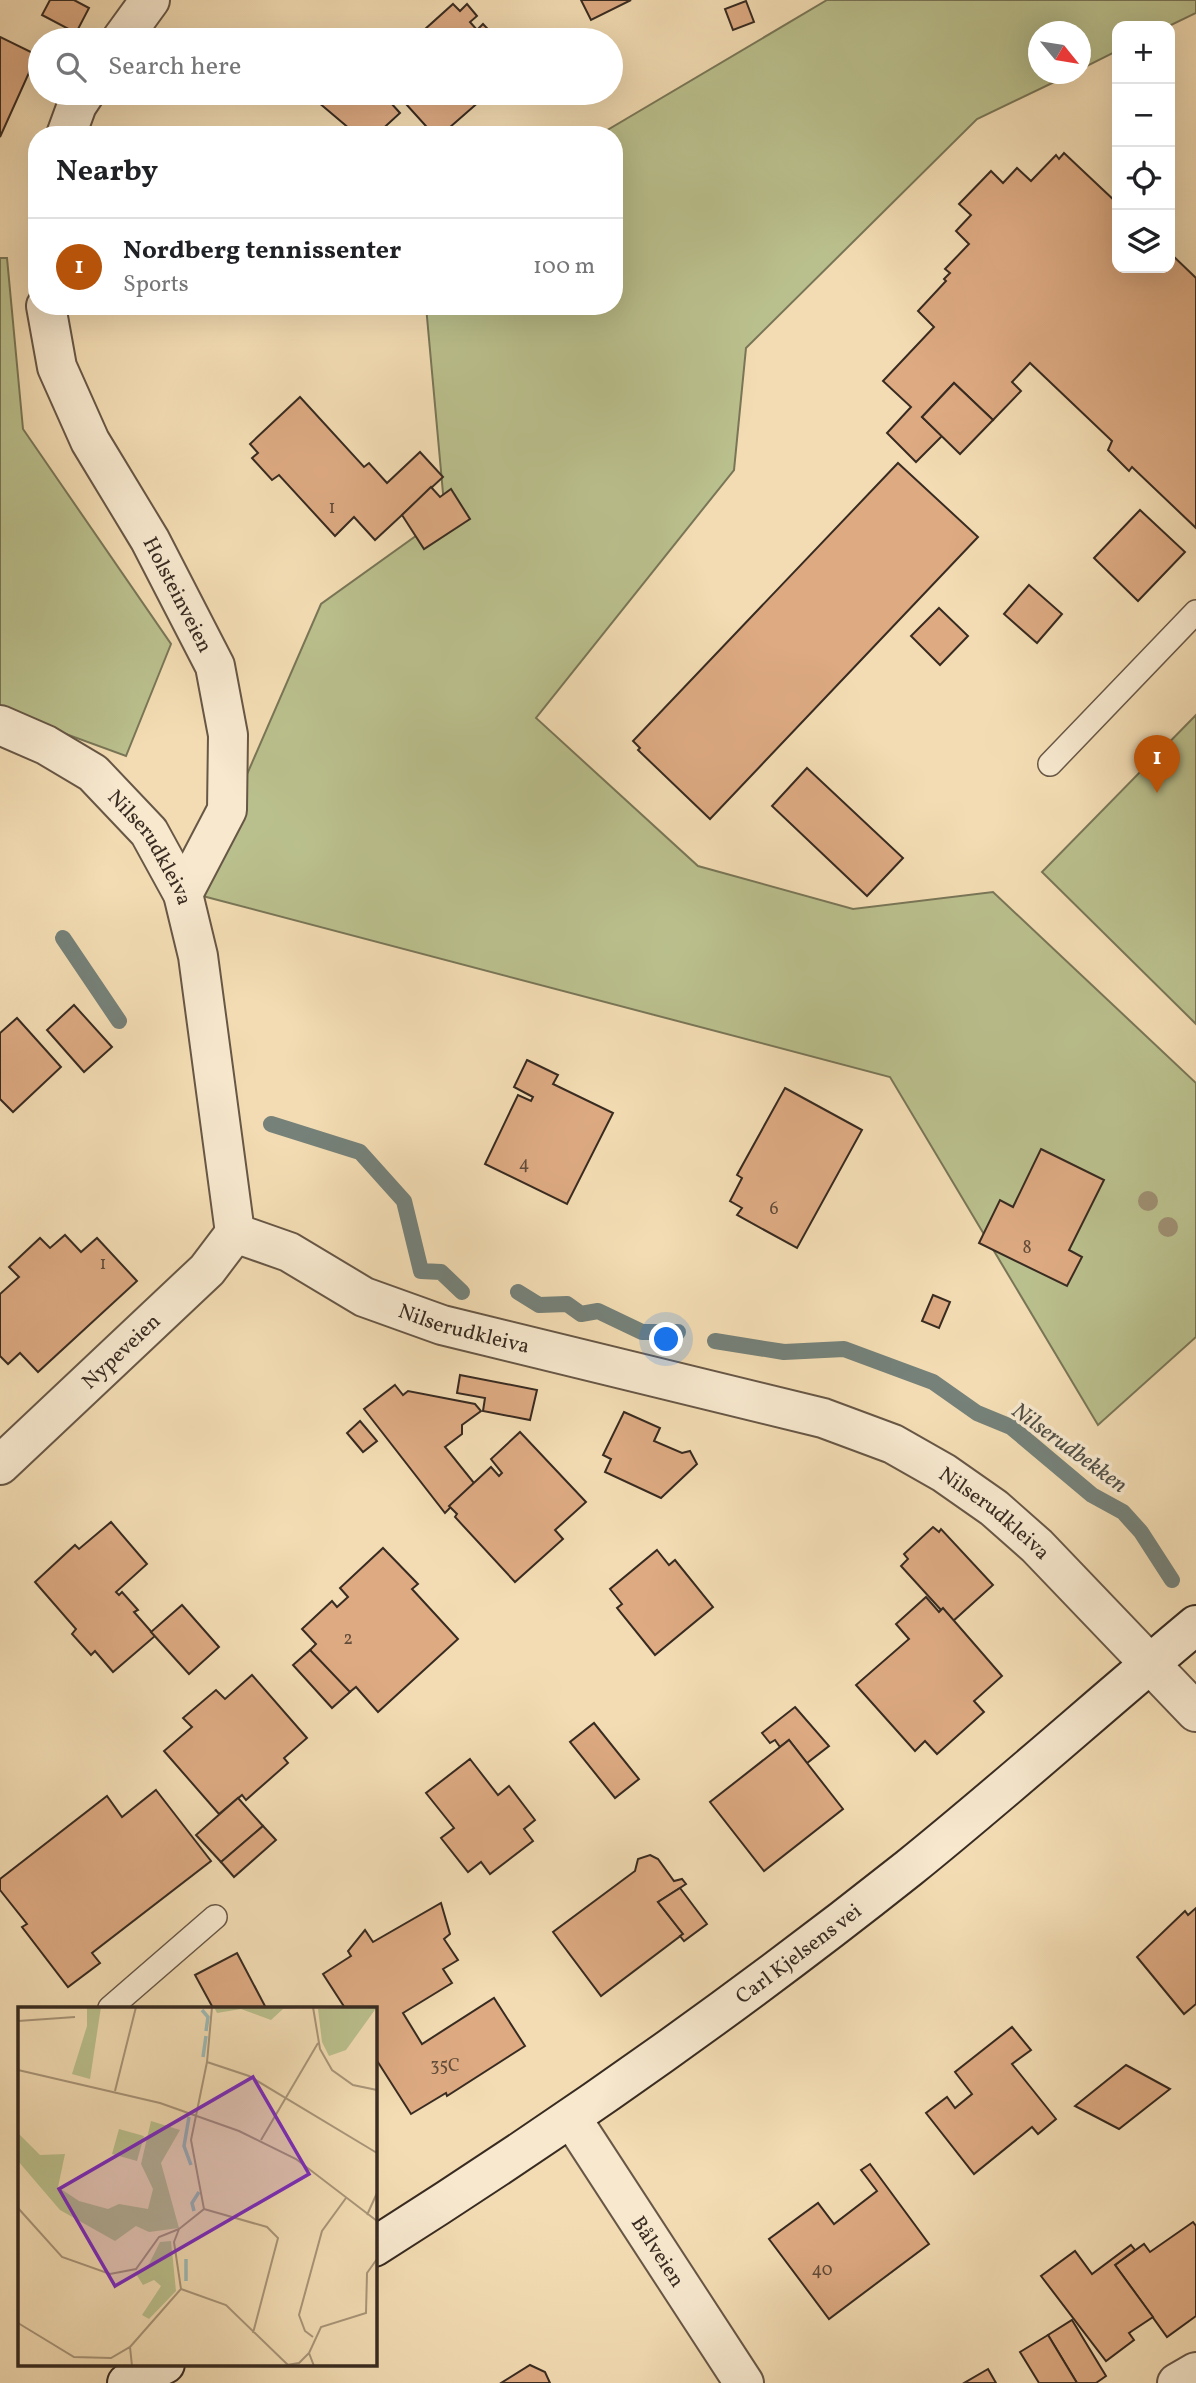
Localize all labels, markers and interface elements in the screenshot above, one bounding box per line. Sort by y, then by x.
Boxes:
north arrow [1028,21,1091,84]
map controls [1112,21,1175,273]
button: + [1112,21,1175,84]
search box [28,28,623,105]
icon: search [52,48,90,86]
text: Search here [108,49,241,85]
button: − [1112,84,1175,147]
button: locate [1112,147,1175,210]
text: Nearby [56,151,158,193]
button: layers [1112,210,1175,273]
text: Nordberg tennissenter [123,233,401,269]
text: 1 [74,251,84,283]
text: 100 m [533,251,595,283]
text: Sports [123,269,189,301]
house number: 1 [329,496,335,521]
street label: Holsteinveien [135,532,219,658]
pin: 1 [1134,735,1180,793]
street label: Nilserudkleiva [100,784,198,908]
house number: 4 [519,1152,529,1177]
house number: 6 [769,1197,779,1222]
house number: 8 [1022,1236,1032,1261]
house number: 1 [100,1252,106,1277]
street label: Nilserudkleiva [394,1297,532,1362]
street label: Nypeveien [76,1308,168,1397]
your location [649,1322,683,1356]
water label: Nilserudbekken [1004,1396,1133,1502]
street label: Nilserudkleiva [932,1461,1056,1567]
house number: 2 [343,1627,353,1652]
street label: Carl Kjelsens vei [730,1897,868,2012]
inset map [18,2007,376,2366]
house number: 35C [430,2054,460,2079]
street label: Bålveien [623,2211,691,2293]
house number: 40 [811,2258,833,2283]

